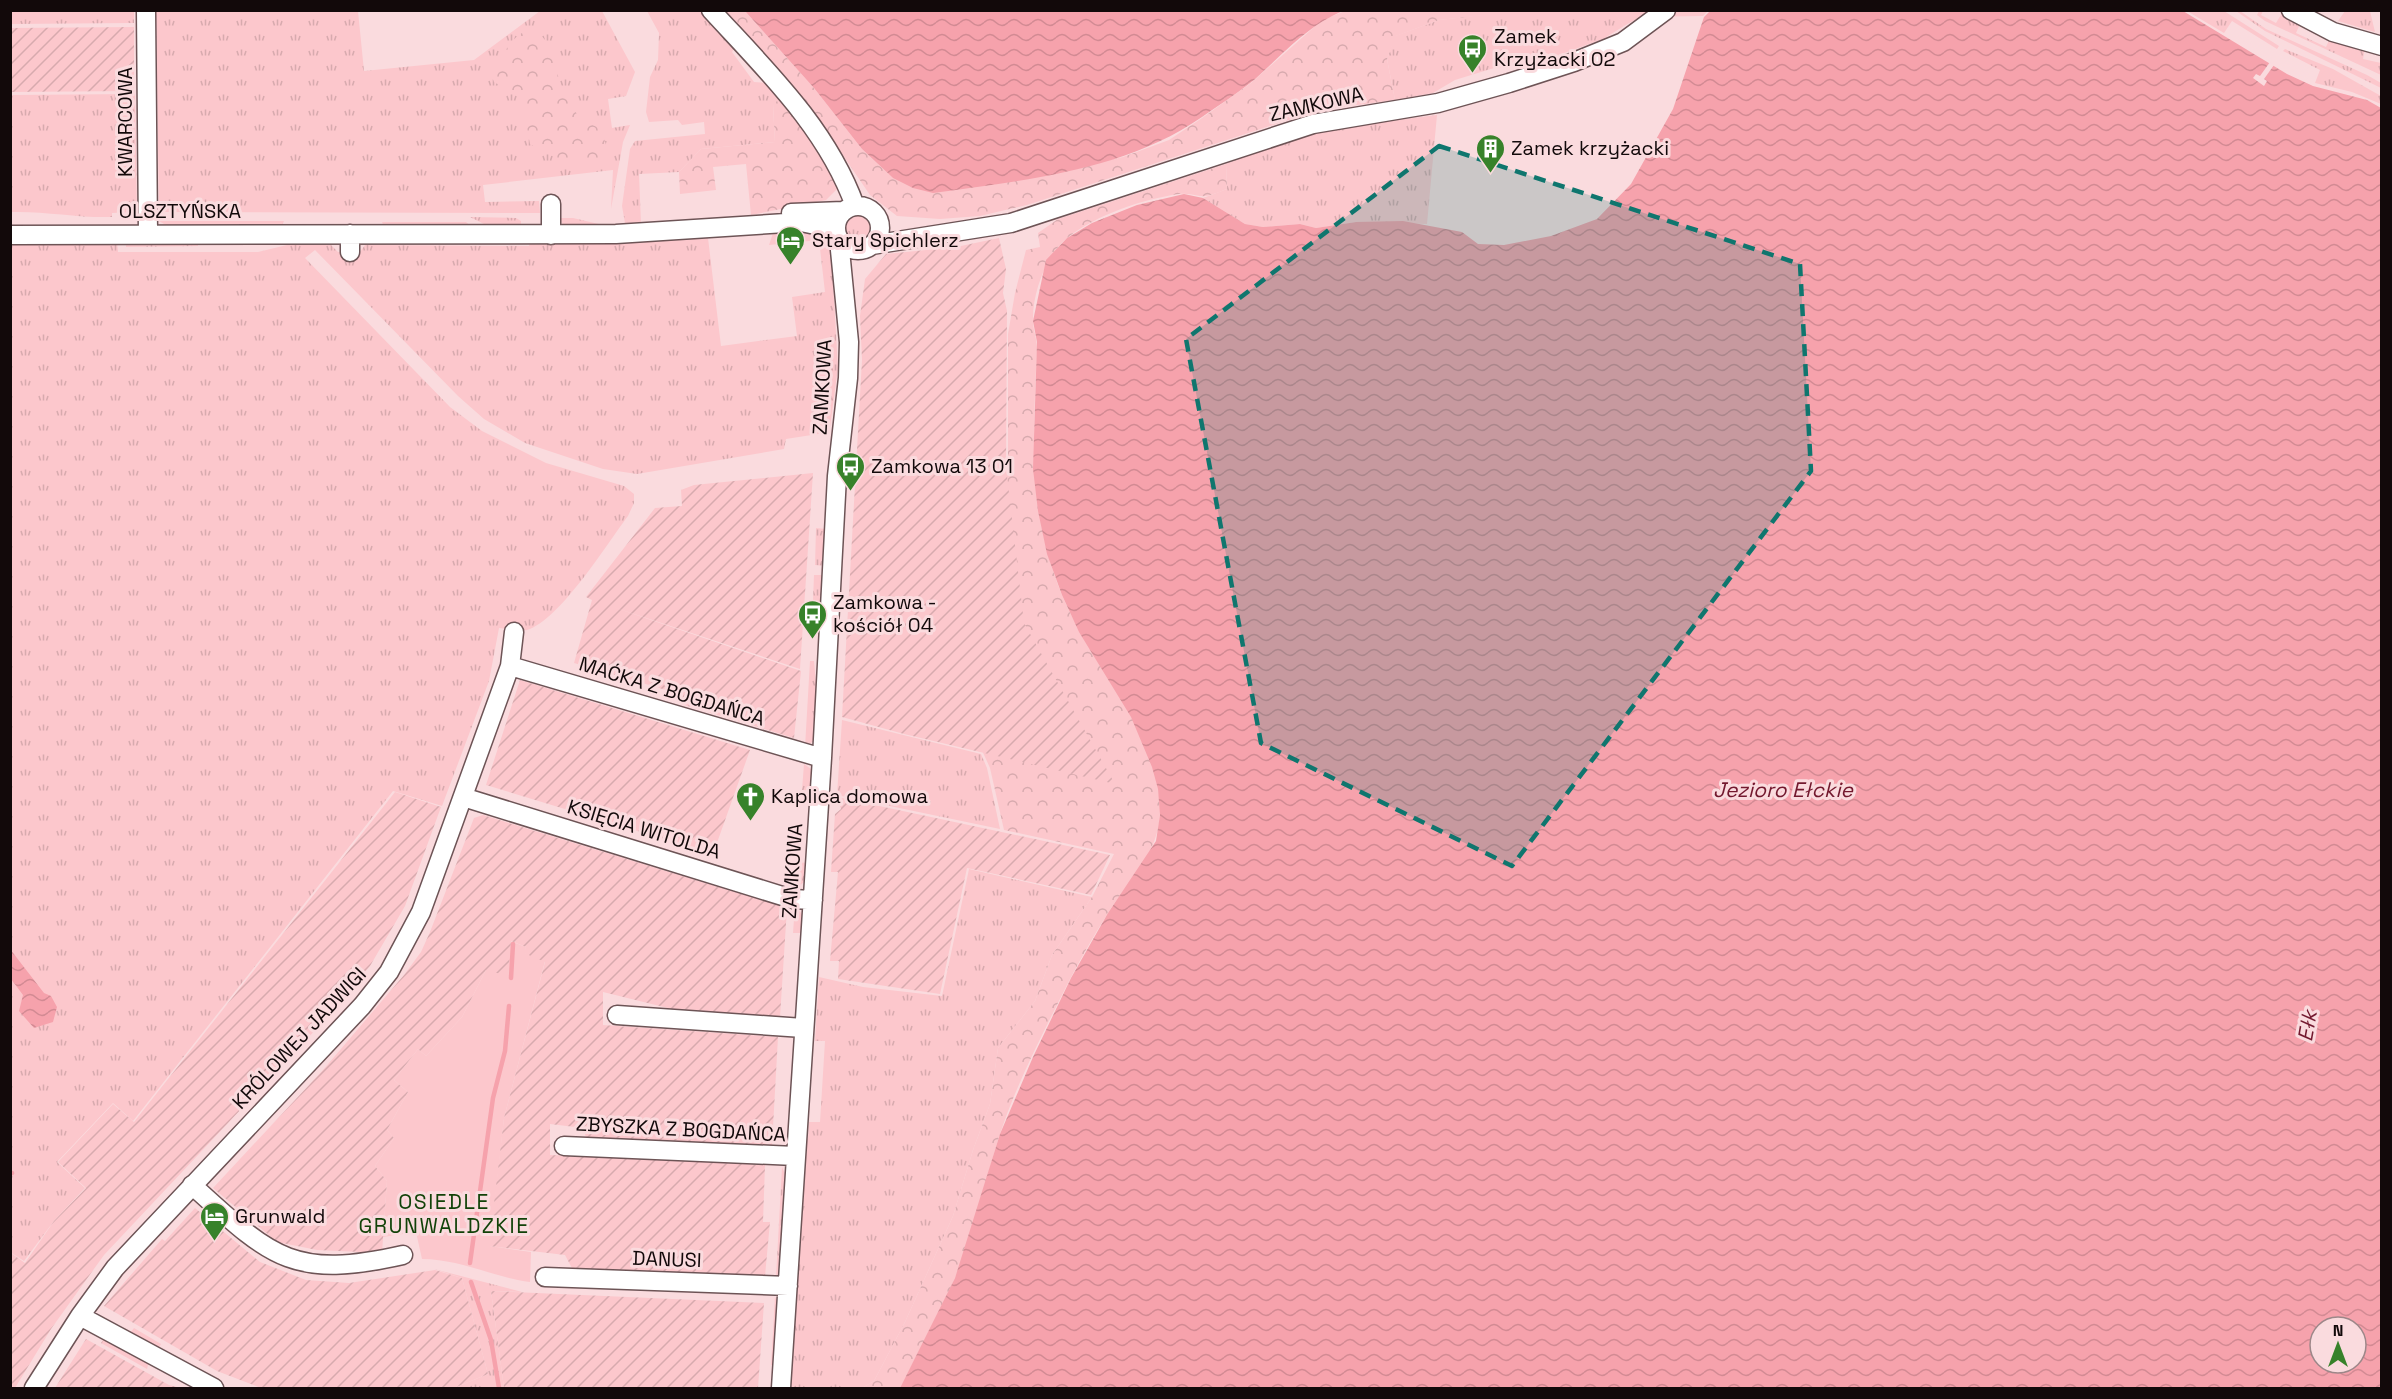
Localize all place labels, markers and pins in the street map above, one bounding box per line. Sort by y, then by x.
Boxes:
place label: Zamek Krzyżacki 02 [1494,23,1616,72]
bus stop icon: Zamek Krzyżacki 02 [1457,32,1489,74]
building icon: Zamek krzyżacki [1474,132,1506,174]
place label: Zamek krzyżacki [1511,135,1669,161]
hotel icon: Stary Spichlerz [775,224,807,266]
place label: Stary Spichlerz [812,227,959,253]
bus stop icon: Zamkowa 13 01 [834,450,866,492]
place label: Zamkowa 13 01 [871,453,1013,479]
place label: Zamkowa - kościół 04 [833,589,937,638]
bus stop icon: Zamkowa - kościół 04 [796,598,828,640]
church icon: Kaplica domowa [734,780,766,822]
place label: Kaplica domowa [771,783,928,809]
hotel icon: Grunwald [198,1200,230,1242]
place label: Grunwald [235,1203,325,1229]

